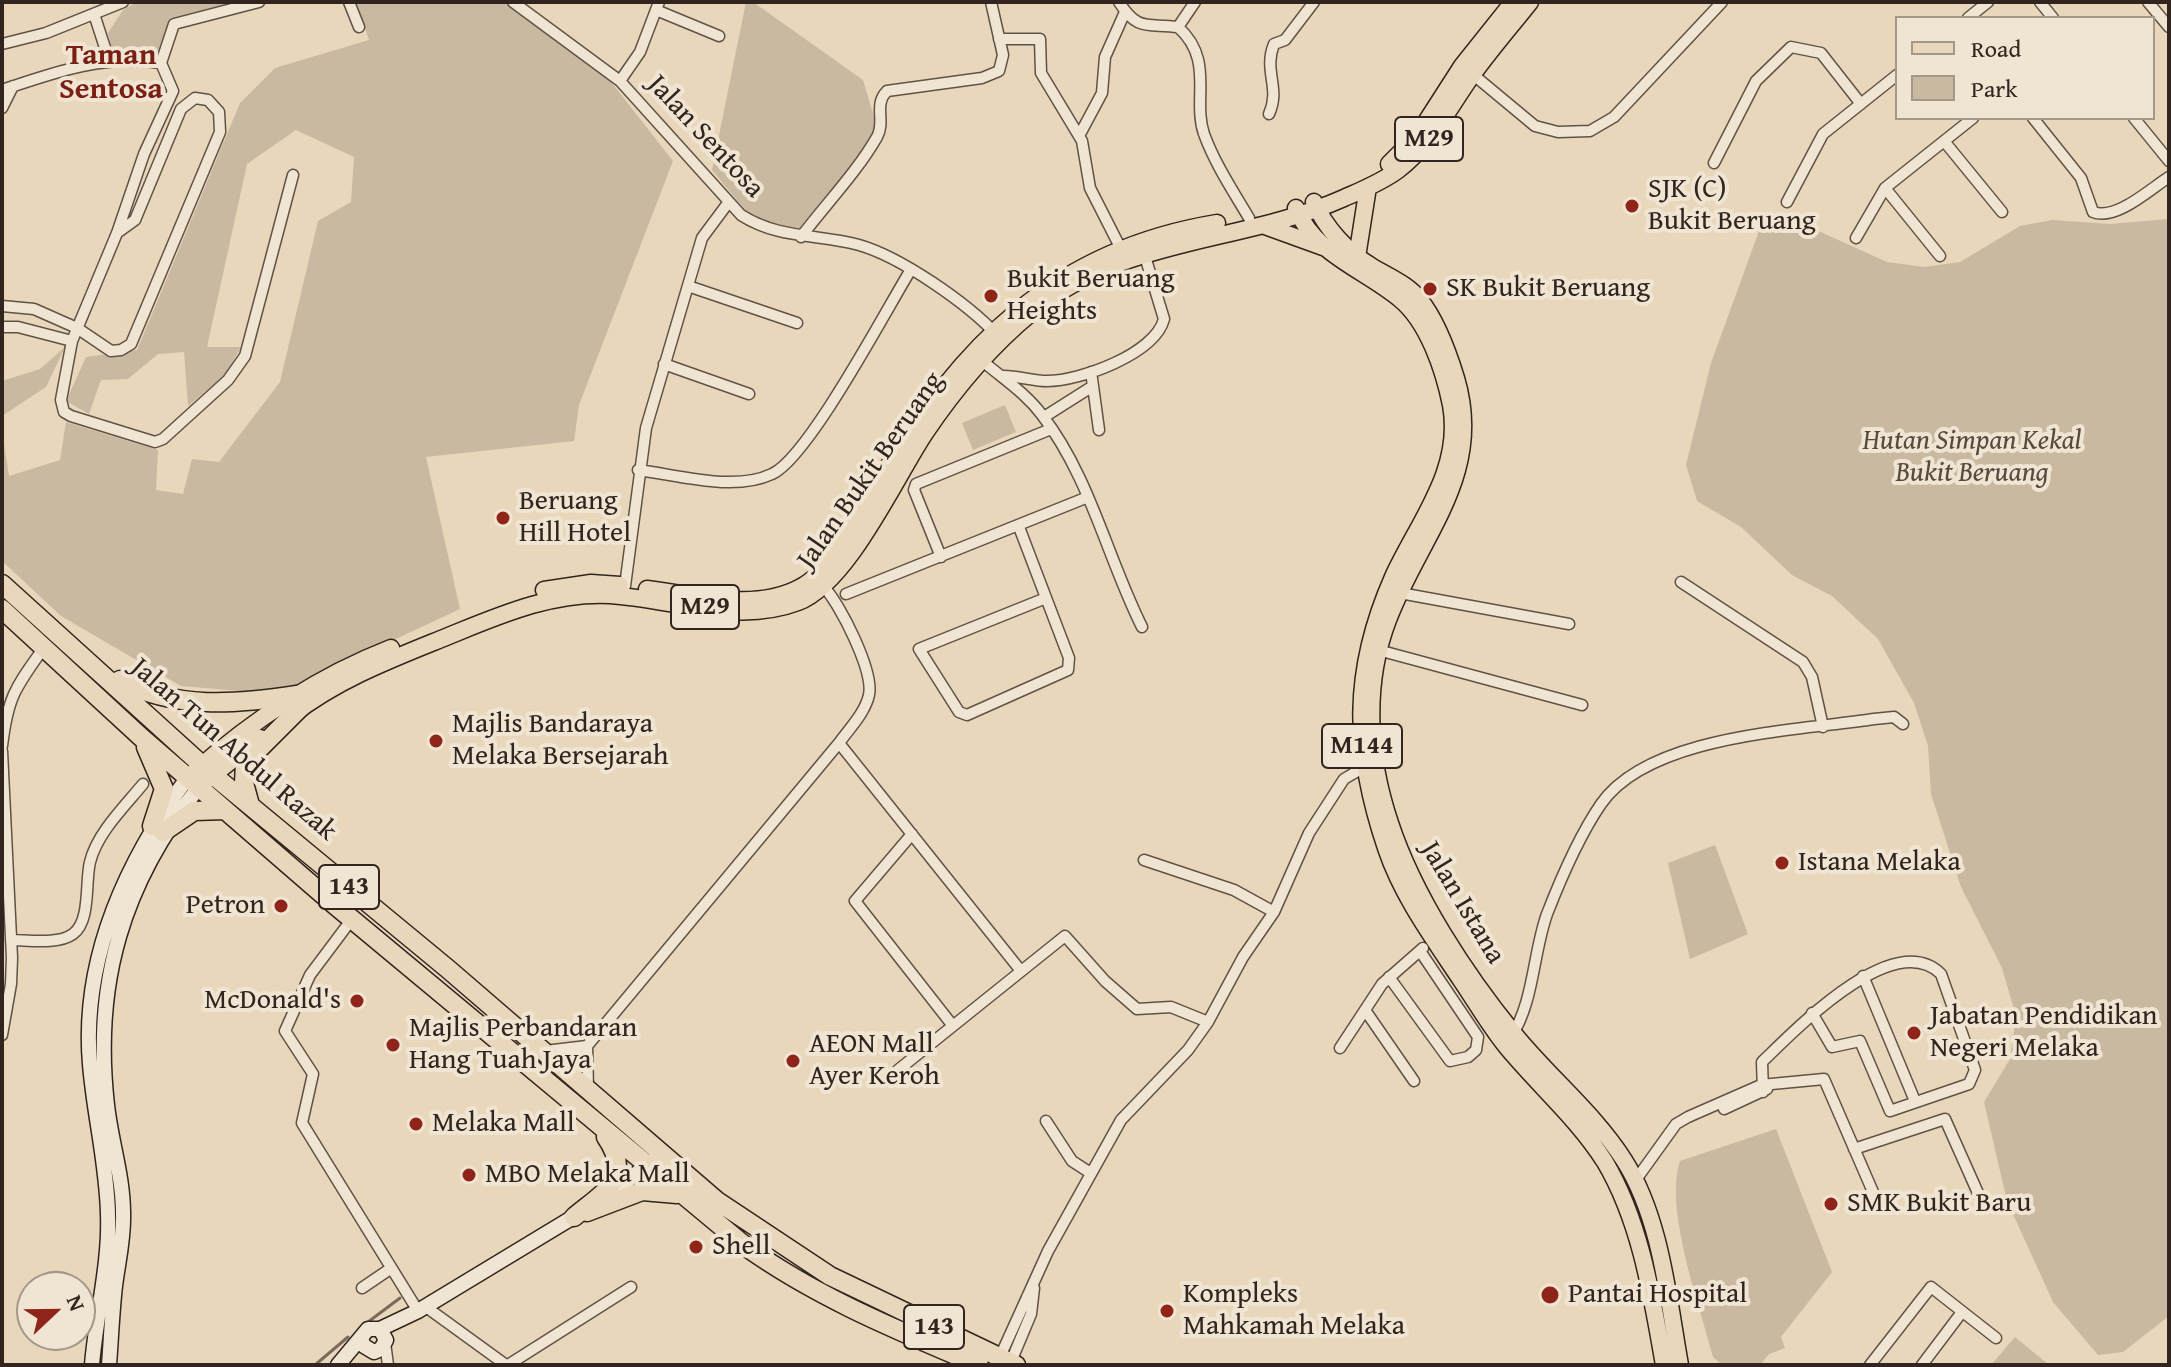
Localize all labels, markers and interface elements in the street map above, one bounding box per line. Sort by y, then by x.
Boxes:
legend [1895,16,2155,120]
text: Road [1971,31,2021,66]
district label: Taman Sentosa [59,38,163,108]
street label: Jalan Sentosa [639,68,771,206]
text: Park [1971,71,2017,106]
road number: M29 [1395,117,1463,161]
place label: SJK (C) Bukit Beruang [1648,173,1816,239]
marker: SJK (C) Bukit Beruang [1623,197,1641,215]
place label: Bukit Beruang Heights [1007,263,1175,329]
place label: SK Bukit Beruang [1446,272,1650,306]
marker: SK Bukit Beruang [1421,280,1439,298]
marker: Bukit Beruang Heights [982,287,1000,305]
street label: Jalan Bukit Beruang [790,366,952,576]
park label: Hutan Simpan Kekal Bukit Beruang [1863,425,2081,491]
place label: Beruang Hill Hotel [519,485,631,551]
marker: Beruang Hill Hotel [494,509,512,527]
road number: M29 [671,585,739,629]
street label: Jalan Tun Abdul Razak [123,651,343,849]
place label: Majlis Bandaraya Melaka Bersejarah [452,708,669,774]
road number: M144 [1322,724,1402,768]
marker: Majlis Bandaraya Melaka Bersejarah [427,732,445,750]
street label: Jalan Istana [1412,836,1512,970]
place label: Istana Melaka [1798,846,1961,880]
marker: Istana Melaka [1773,854,1791,872]
road number: 143 [319,865,379,909]
place label: Petron [186,889,265,923]
marker: Petron [272,897,290,915]
place label: McDonald's [204,984,341,1018]
marker: McDonald's [348,992,366,1010]
place label: Jabatan Pendidikan Negeri Melaka [1930,1000,2157,1066]
place label: Majlis Perbandaran Hang Tuah Jaya [409,1012,637,1078]
marker: Jabatan Pendidikan Negeri Melaka [1905,1024,1923,1042]
place label: AEON Mall Ayer Keroh [809,1028,940,1094]
marker: Majlis Perbandaran Hang Tuah Jaya [384,1036,402,1054]
marker: AEON Mall Ayer Keroh [784,1052,802,1070]
place label: Melaka Mall [432,1107,575,1141]
marker: Melaka Mall [407,1115,425,1133]
place label: MBO Melaka Mall [485,1158,690,1192]
marker: MBO Melaka Mall [460,1166,478,1184]
place label: SMK Bukit Baru [1847,1187,2031,1221]
marker: SMK Bukit Baru [1822,1195,1840,1213]
place label: Shell [712,1230,770,1264]
marker: Shell [687,1238,705,1256]
north arrow [16,1271,96,1351]
place label: Kompleks Mahkamah Melaka [1183,1278,1405,1344]
place label: Pantai Hospital [1568,1278,1747,1312]
marker: Pantai Hospital [1539,1284,1561,1306]
text: N [59,1290,94,1316]
marker: Kompleks Mahkamah Melaka [1158,1302,1176,1320]
road number: 143 [904,1305,964,1349]

